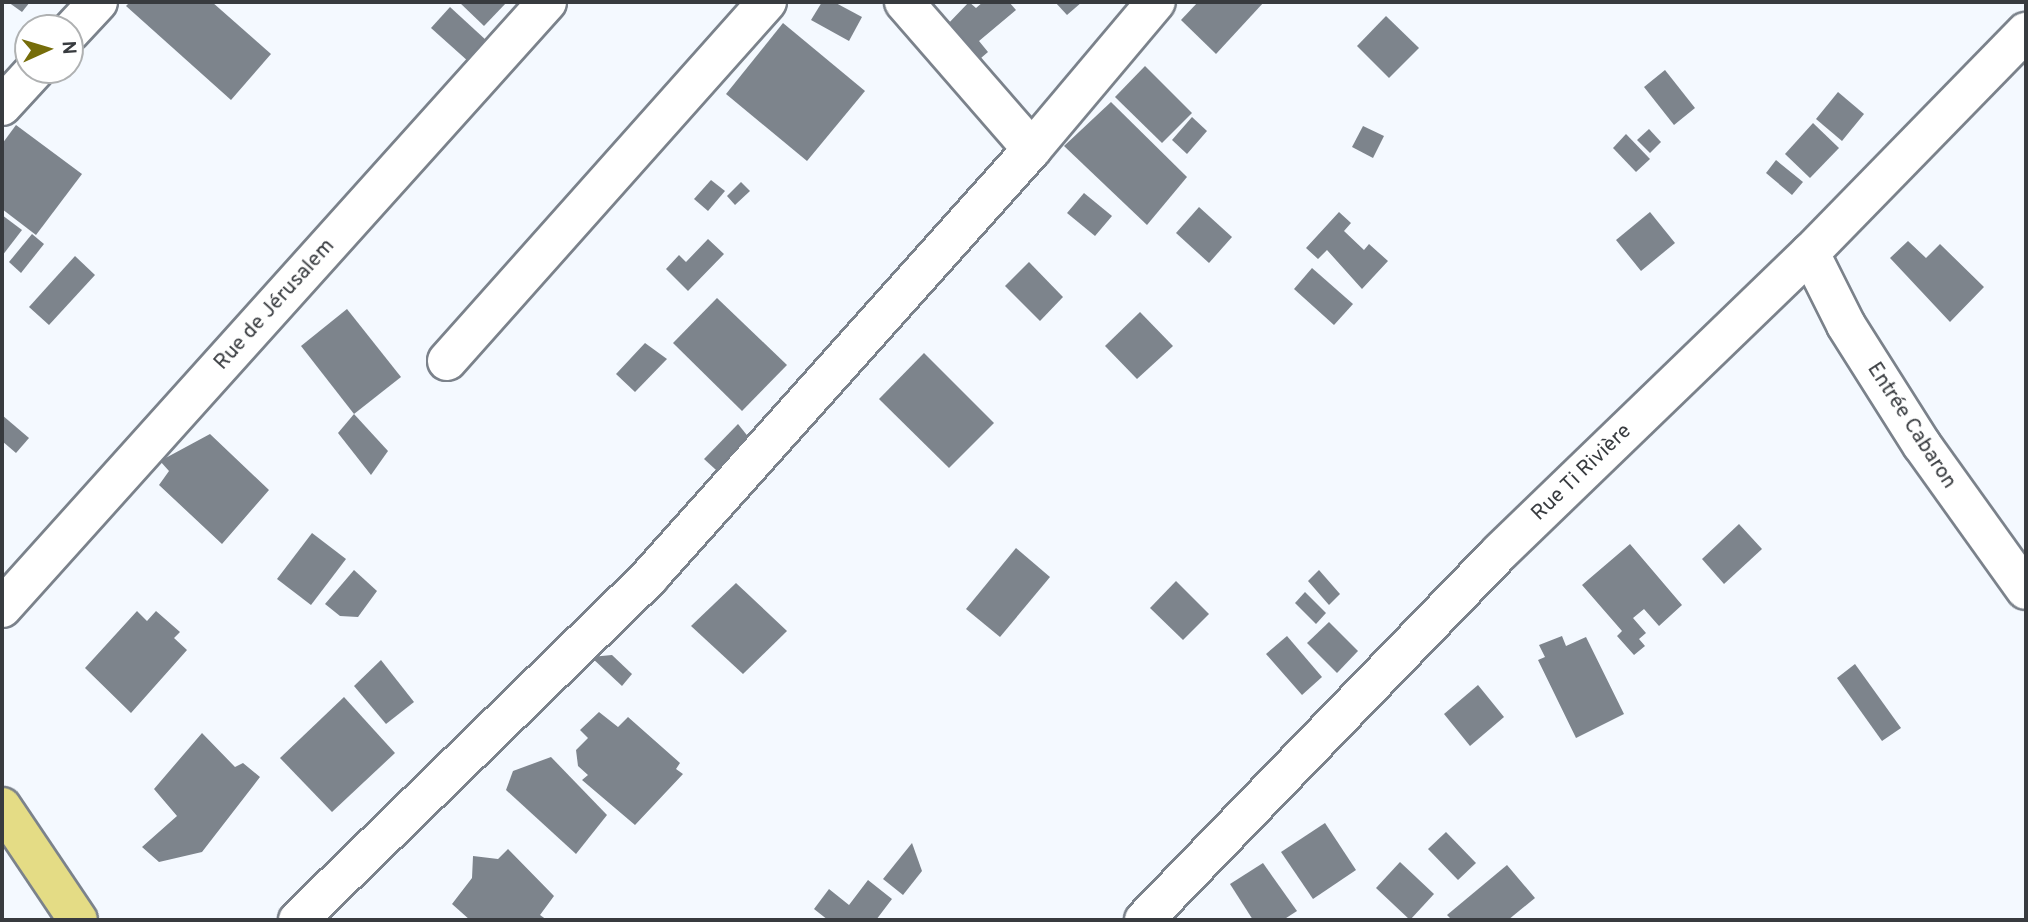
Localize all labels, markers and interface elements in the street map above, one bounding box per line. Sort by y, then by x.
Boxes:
north arrow [14,14,84,84]
text: N [56,40,80,55]
street label: Rue de Jérusalem [210,234,340,376]
street label: Entrée Cabaron [1861,358,1961,494]
street label: Rue Ti Rivière [1527,419,1637,527]

